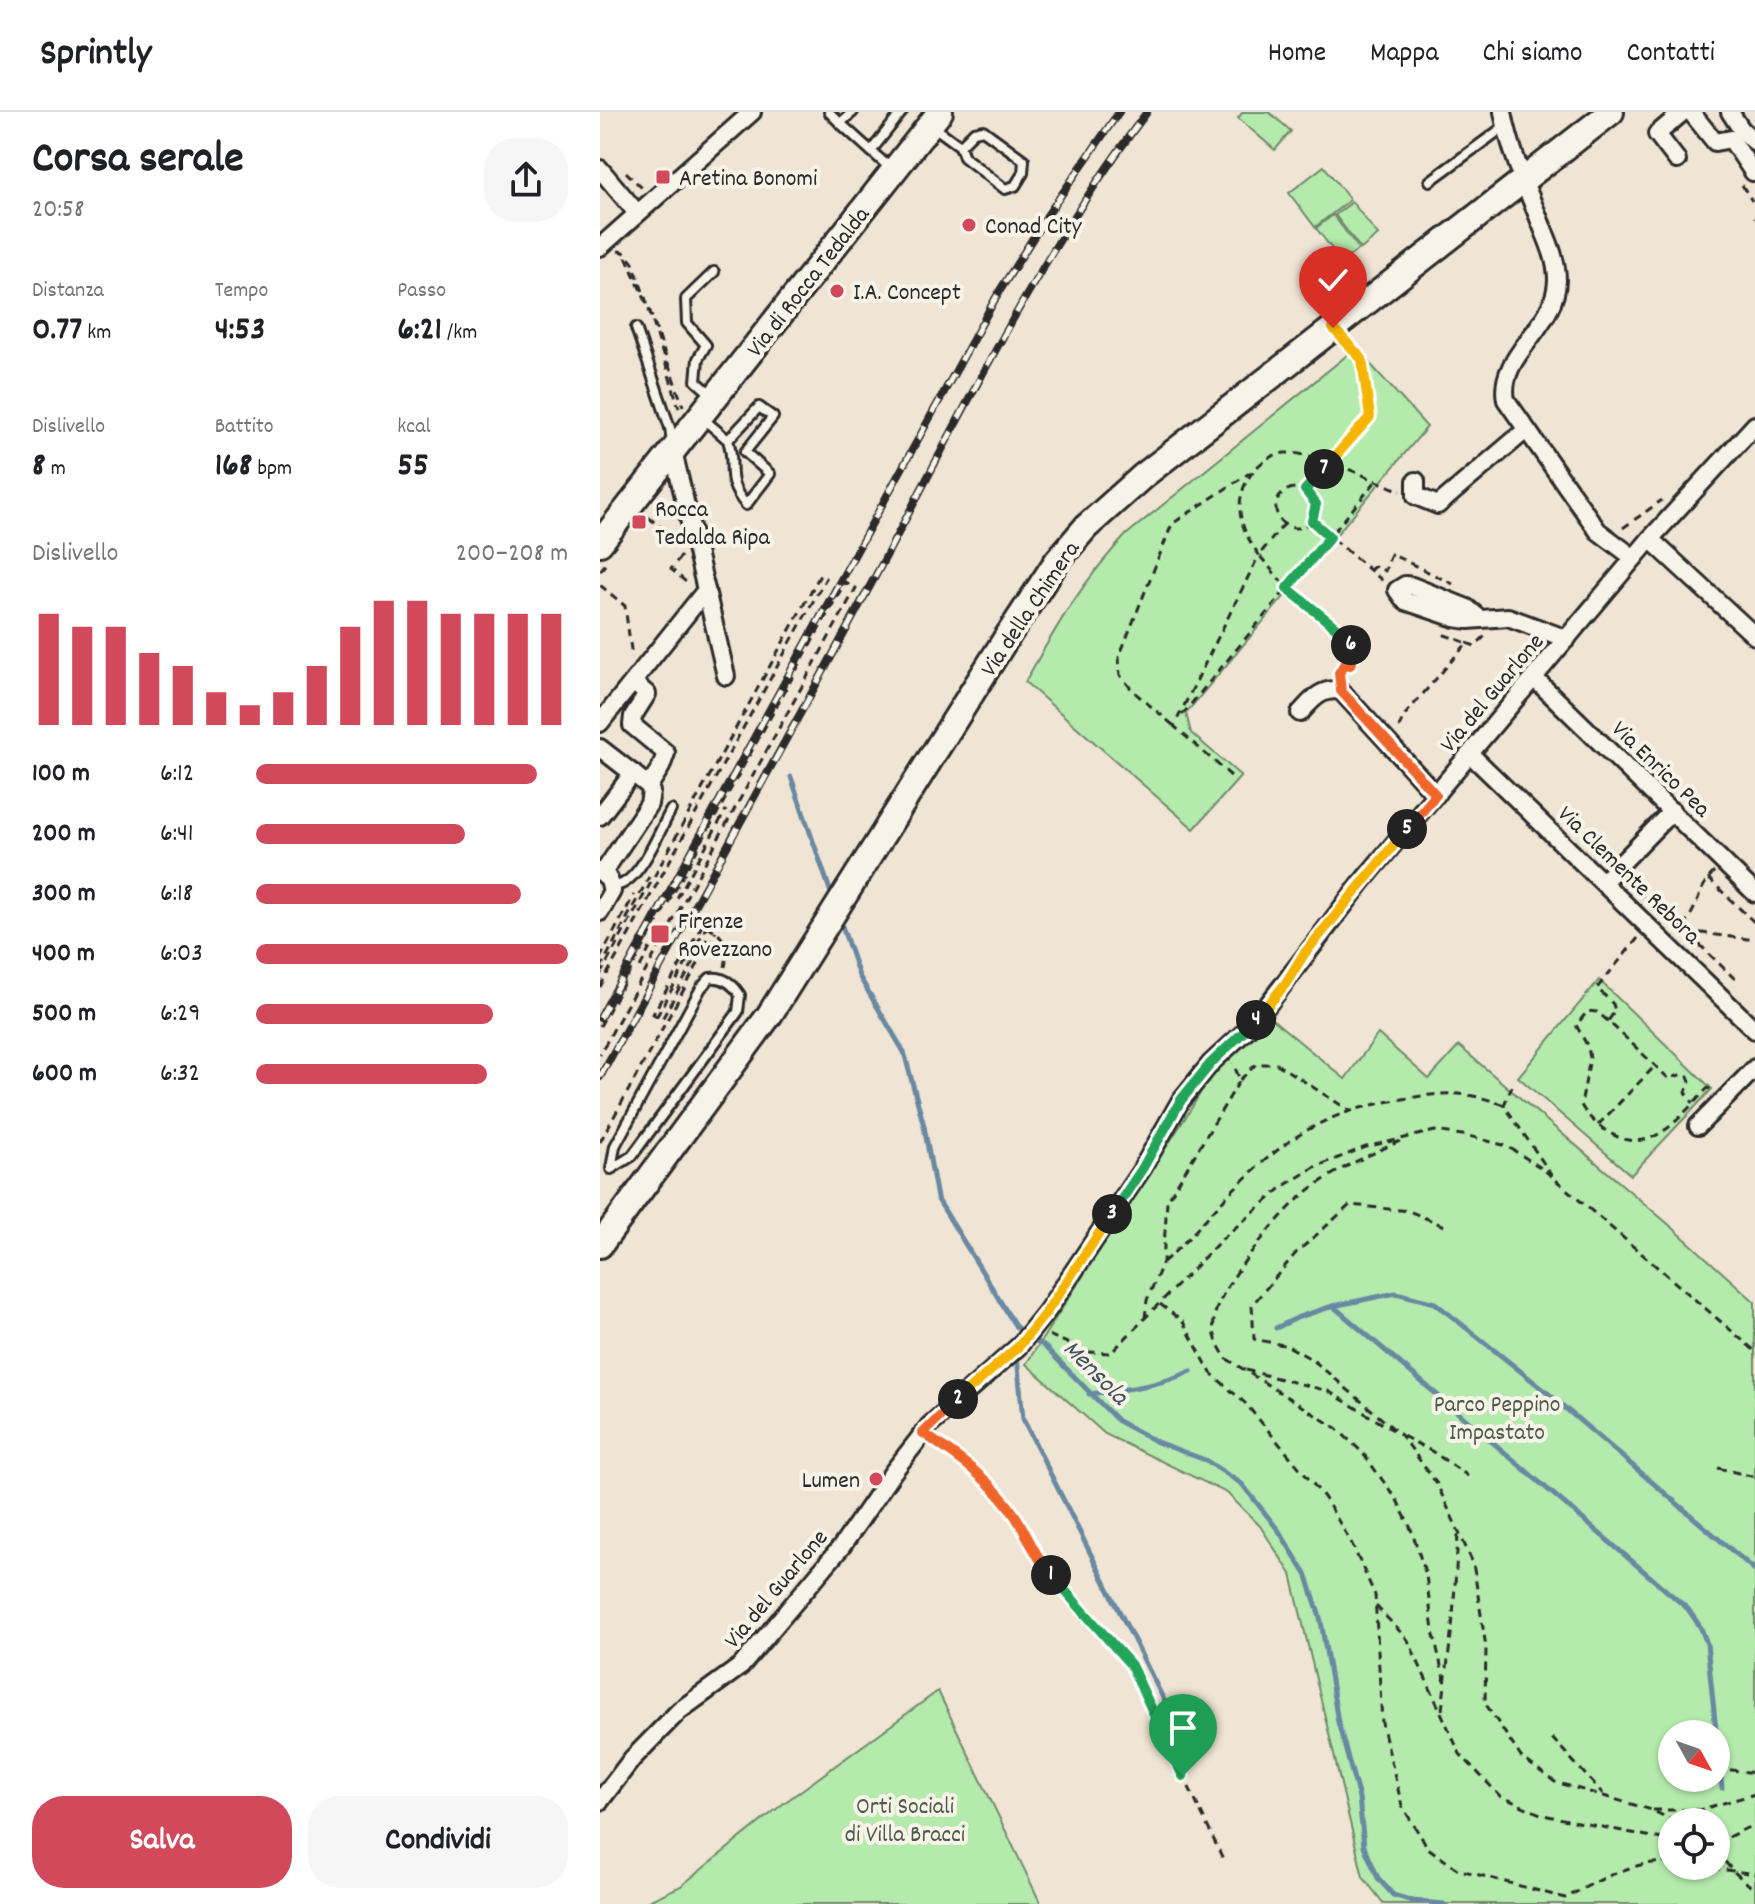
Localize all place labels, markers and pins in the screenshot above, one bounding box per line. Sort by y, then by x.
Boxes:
place label: Aretina Bonomi [679,163,817,197]
marker: Aretina Bonomi [654,168,672,186]
place label: Conad City [985,211,1083,245]
marker: Conad City [960,216,978,234]
pin [1299,246,1367,328]
place label: I.A. Concept [853,277,961,311]
marker: I.A. Concept [828,282,846,300]
pin: 7 [1304,449,1344,489]
place label: Rocca Tedalda Ripa [655,494,771,556]
marker: Rocca Tedalda Ripa [630,513,648,531]
pin: 6 [1331,625,1371,665]
pin: 5 [1387,809,1427,849]
place label: Firenze Rovezzano [678,906,772,968]
marker: Firenze Rovezzano [649,923,671,945]
pin: 4 [1236,1000,1276,1040]
pin: 3 [1092,1194,1132,1234]
pin: 2 [938,1379,978,1419]
place label: Lumen [802,1465,860,1499]
marker: Lumen [867,1470,885,1488]
pin: 1 [1031,1555,1071,1595]
pin [1149,1694,1217,1776]

